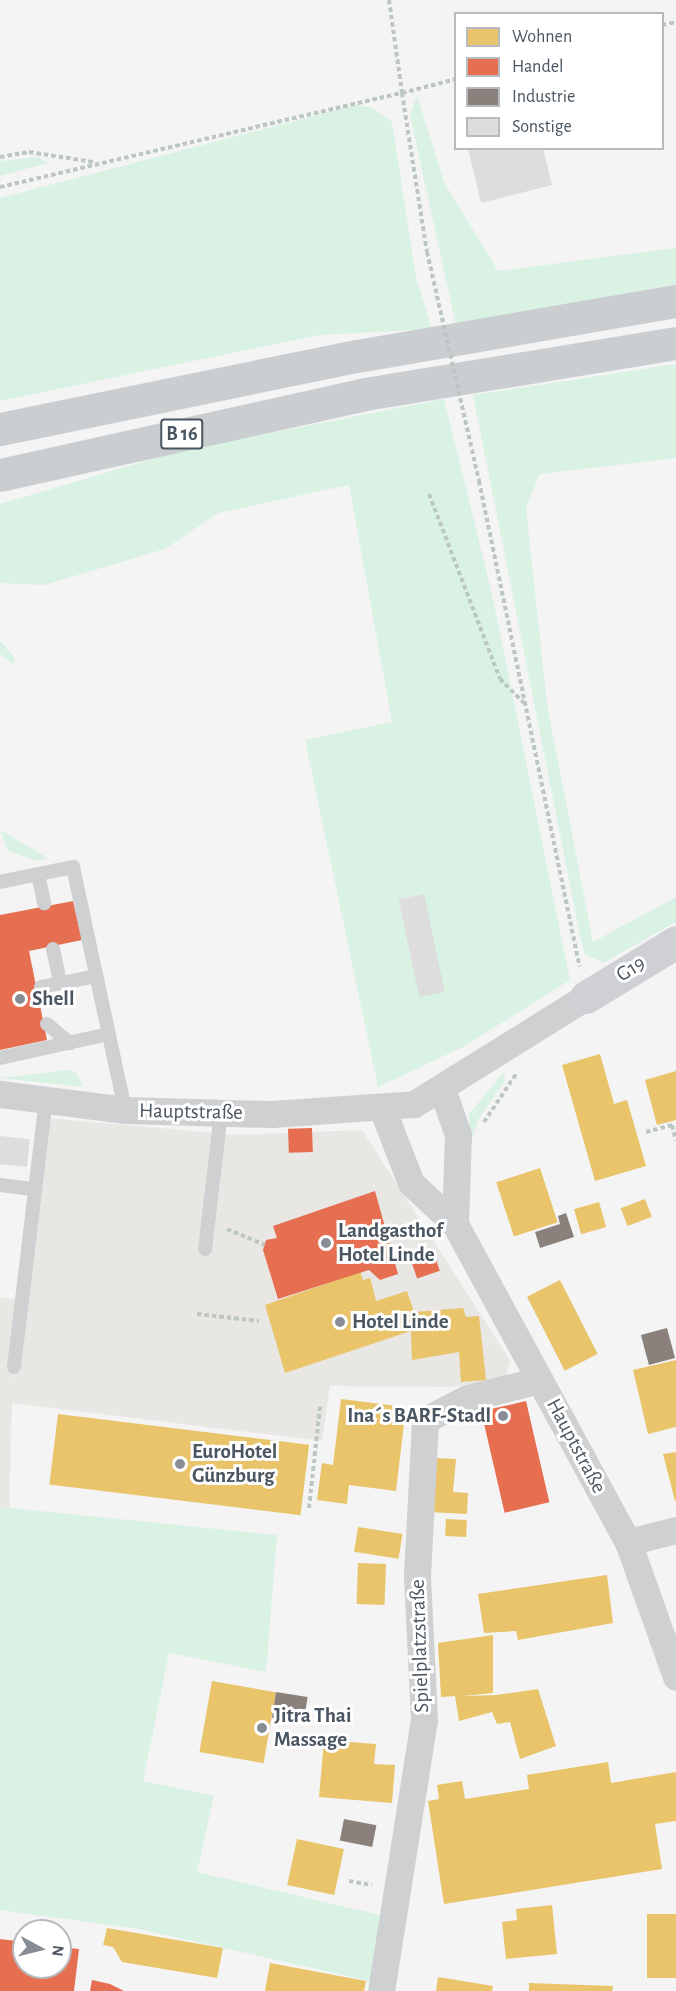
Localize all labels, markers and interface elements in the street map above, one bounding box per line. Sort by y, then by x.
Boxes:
legend [454,12,664,150]
text: Wohnen [512,28,572,46]
text: Handel [512,58,563,76]
text: Industrie [512,88,575,106]
text: Sonstige [512,118,572,136]
road number: B 16 [160,417,204,451]
street label: G19 [612,950,650,988]
place label: Shell [32,986,74,1012]
marker: Shell [13,992,27,1006]
street label: Hauptstraße [139,1098,243,1126]
place label: Landgasthof Hotel Linde [338,1218,443,1268]
marker: Landgasthof Hotel Linde [319,1236,333,1250]
place label: Hotel Linde [352,1309,449,1335]
marker: Hotel Linde [333,1315,347,1329]
street label: Hauptstraße [541,1394,611,1498]
place label: Ina´s BARF-Stadl [347,1403,491,1429]
marker: Ina´s BARF-Stadl [496,1409,510,1423]
place label: EuroHotel Günzburg [192,1439,277,1489]
marker: EuroHotel Günzburg [173,1457,187,1471]
street label: Spielplatzstraße [405,1579,435,1713]
place label: Jitra Thai Massage [274,1703,351,1753]
marker: Jitra Thai Massage [255,1721,269,1735]
north arrow [12,1919,72,1979]
text: N [49,1944,66,1957]

